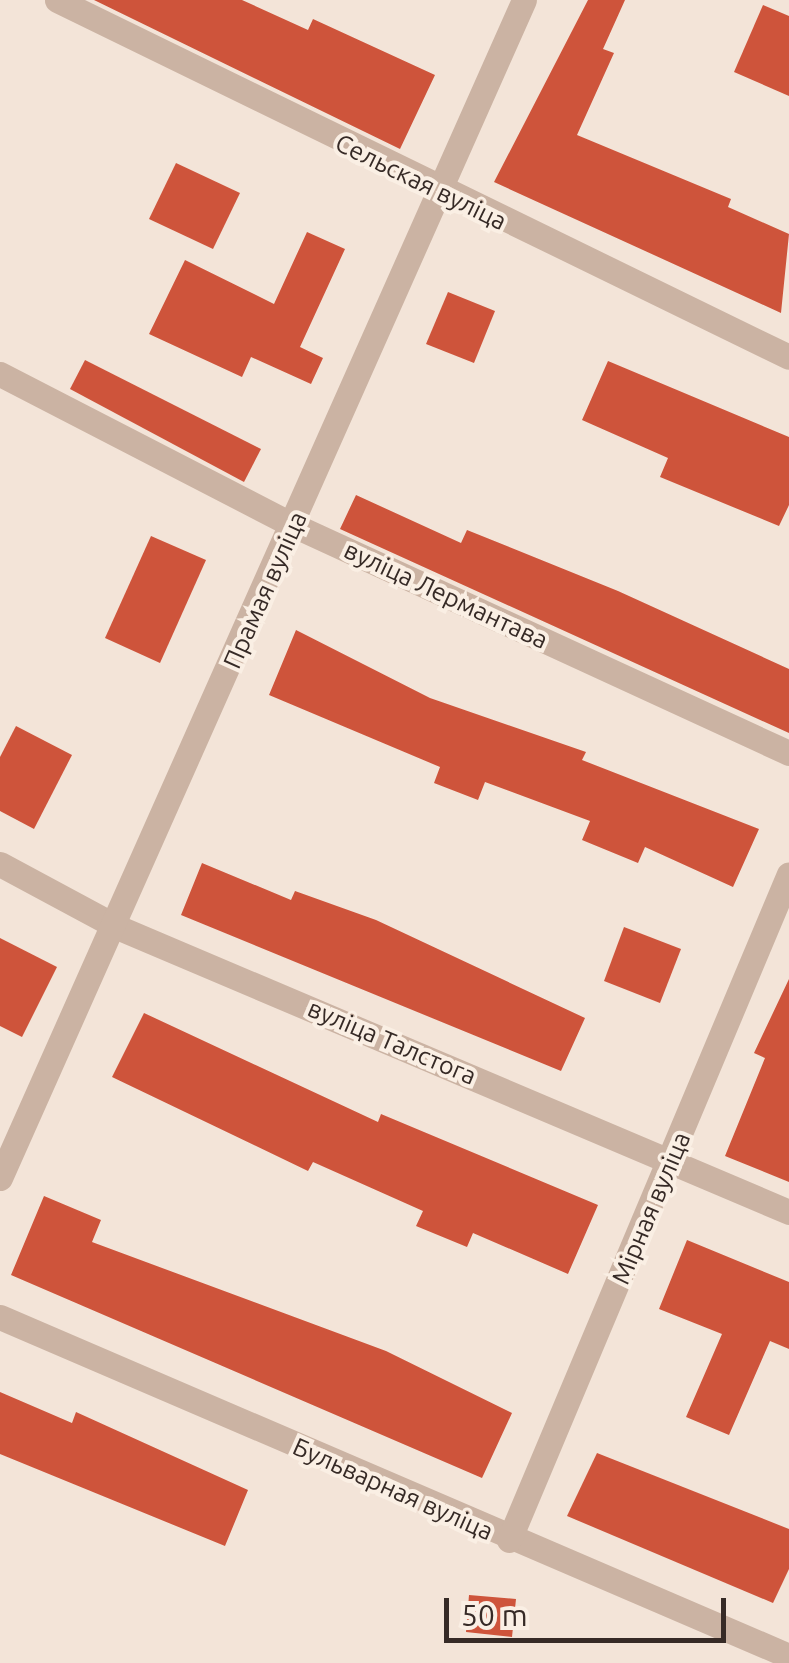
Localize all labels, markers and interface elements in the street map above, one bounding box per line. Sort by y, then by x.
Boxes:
street label: Сельская вуліца [331,128,511,236]
street label: Прамая вуліца [217,507,313,673]
street label: вуліца Лермантава [339,535,553,655]
street label: вуліца Талстога [303,993,481,1091]
street label: Мірная вуліца [605,1127,697,1289]
street label: Бульварная вуліца [288,1431,498,1547]
scale bar [449,1578,732,1640]
text: 50 m [461,1598,528,1632]

